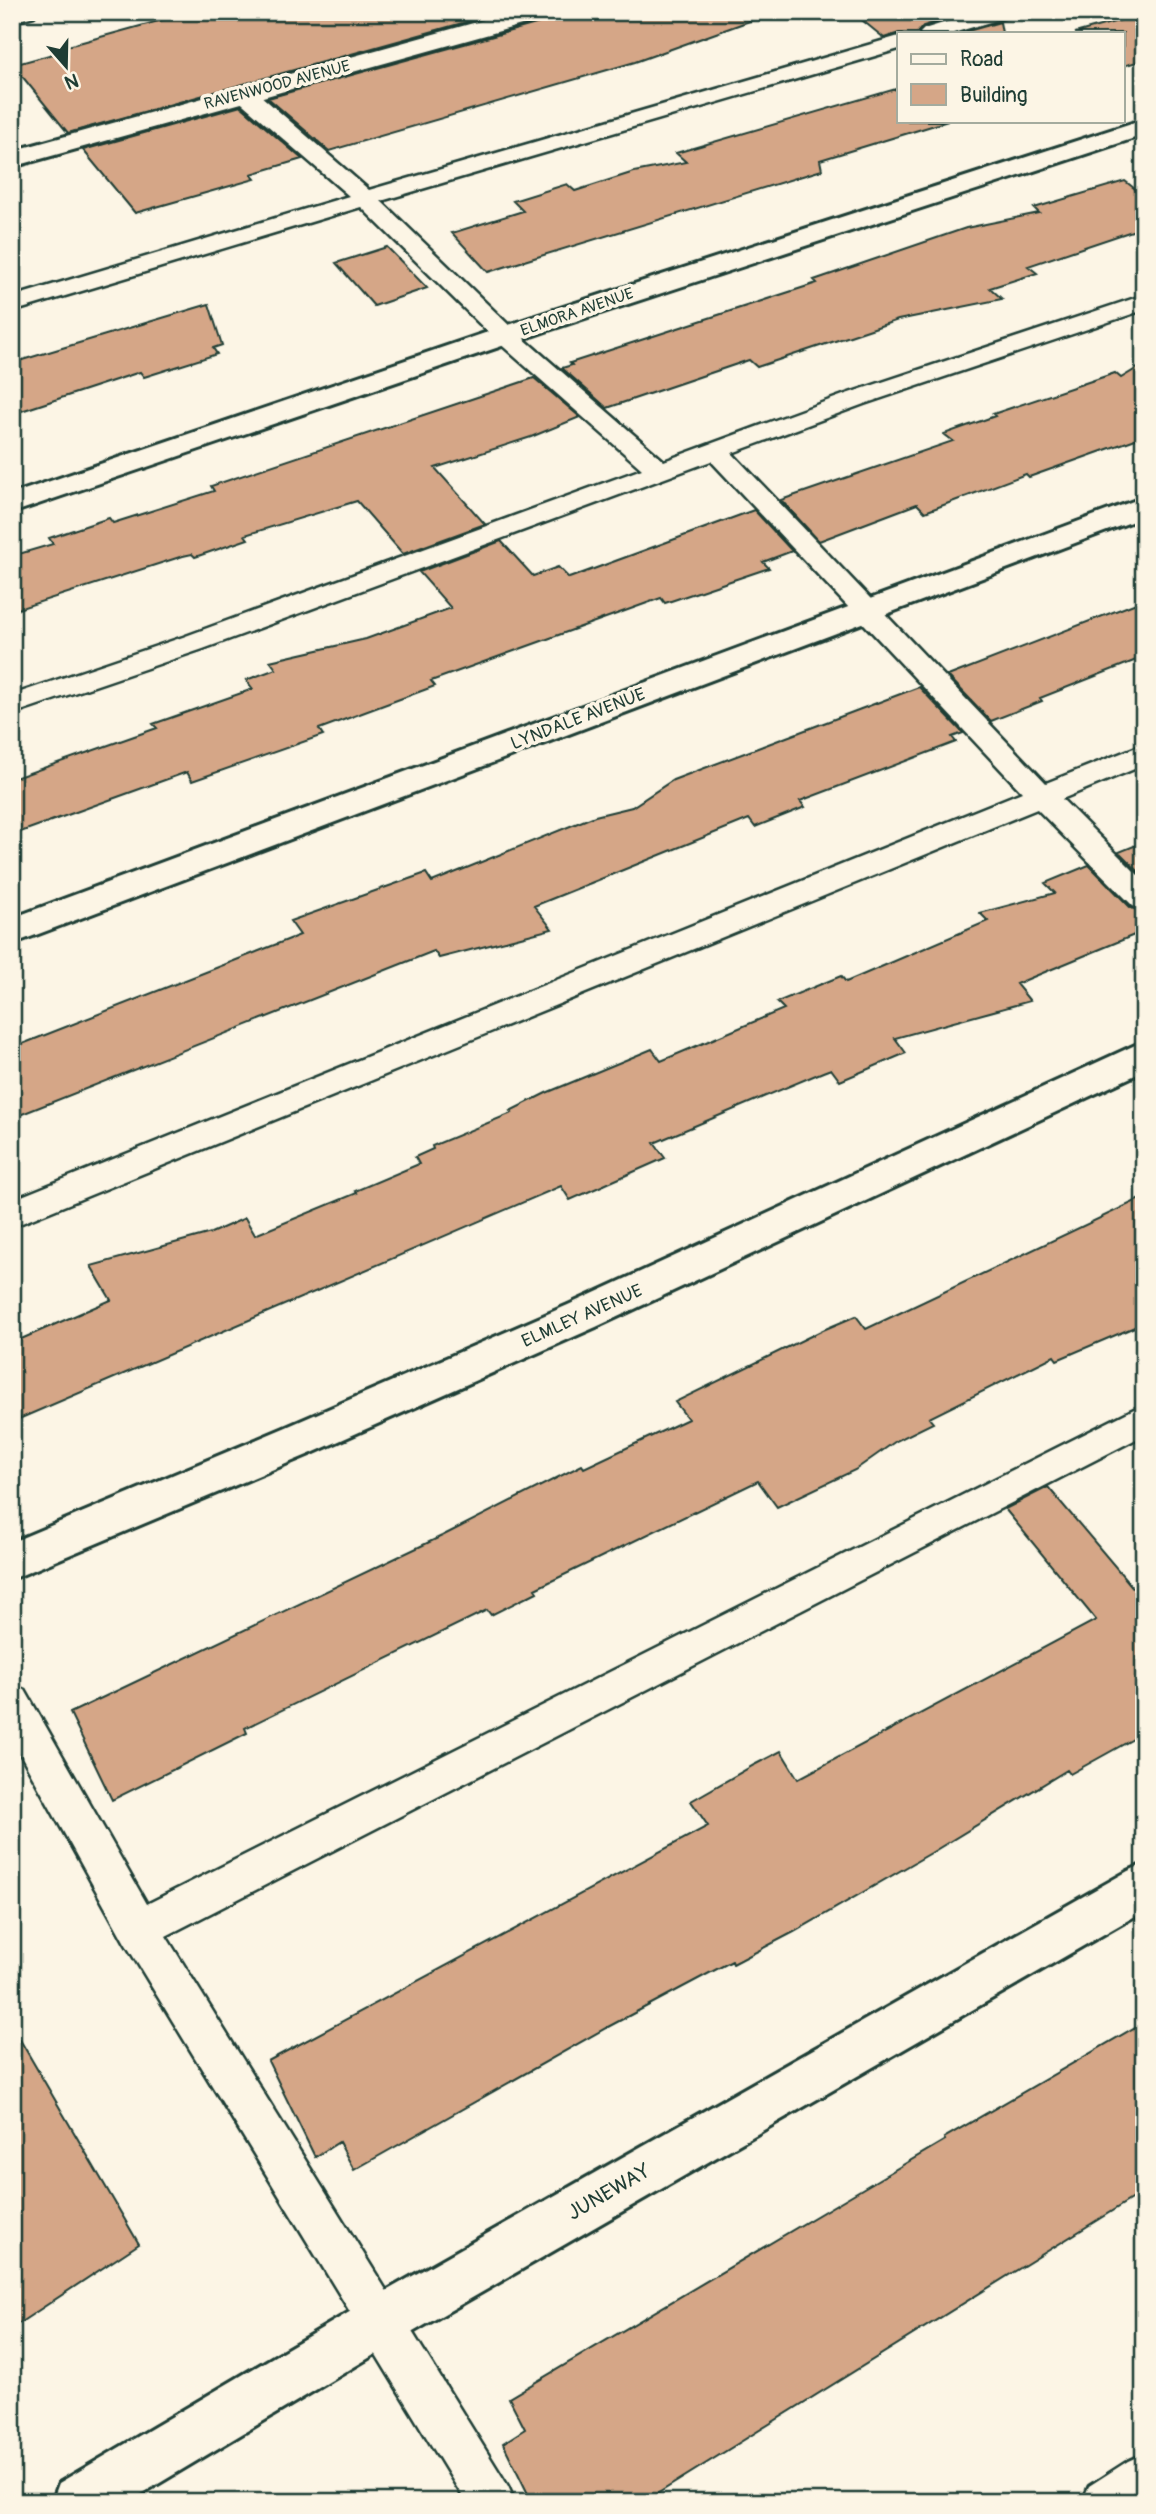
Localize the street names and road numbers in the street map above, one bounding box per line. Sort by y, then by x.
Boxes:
street label: RAVENWOOD AVENUE [202,56,352,114]
street label: ELMORA AVENUE [518,283,636,341]
street label: LYNDALE AVENUE [507,683,649,755]
street label: ELMLEY AVENUE [518,1279,646,1353]
street label: JUNEWAY [563,2157,655,2227]

